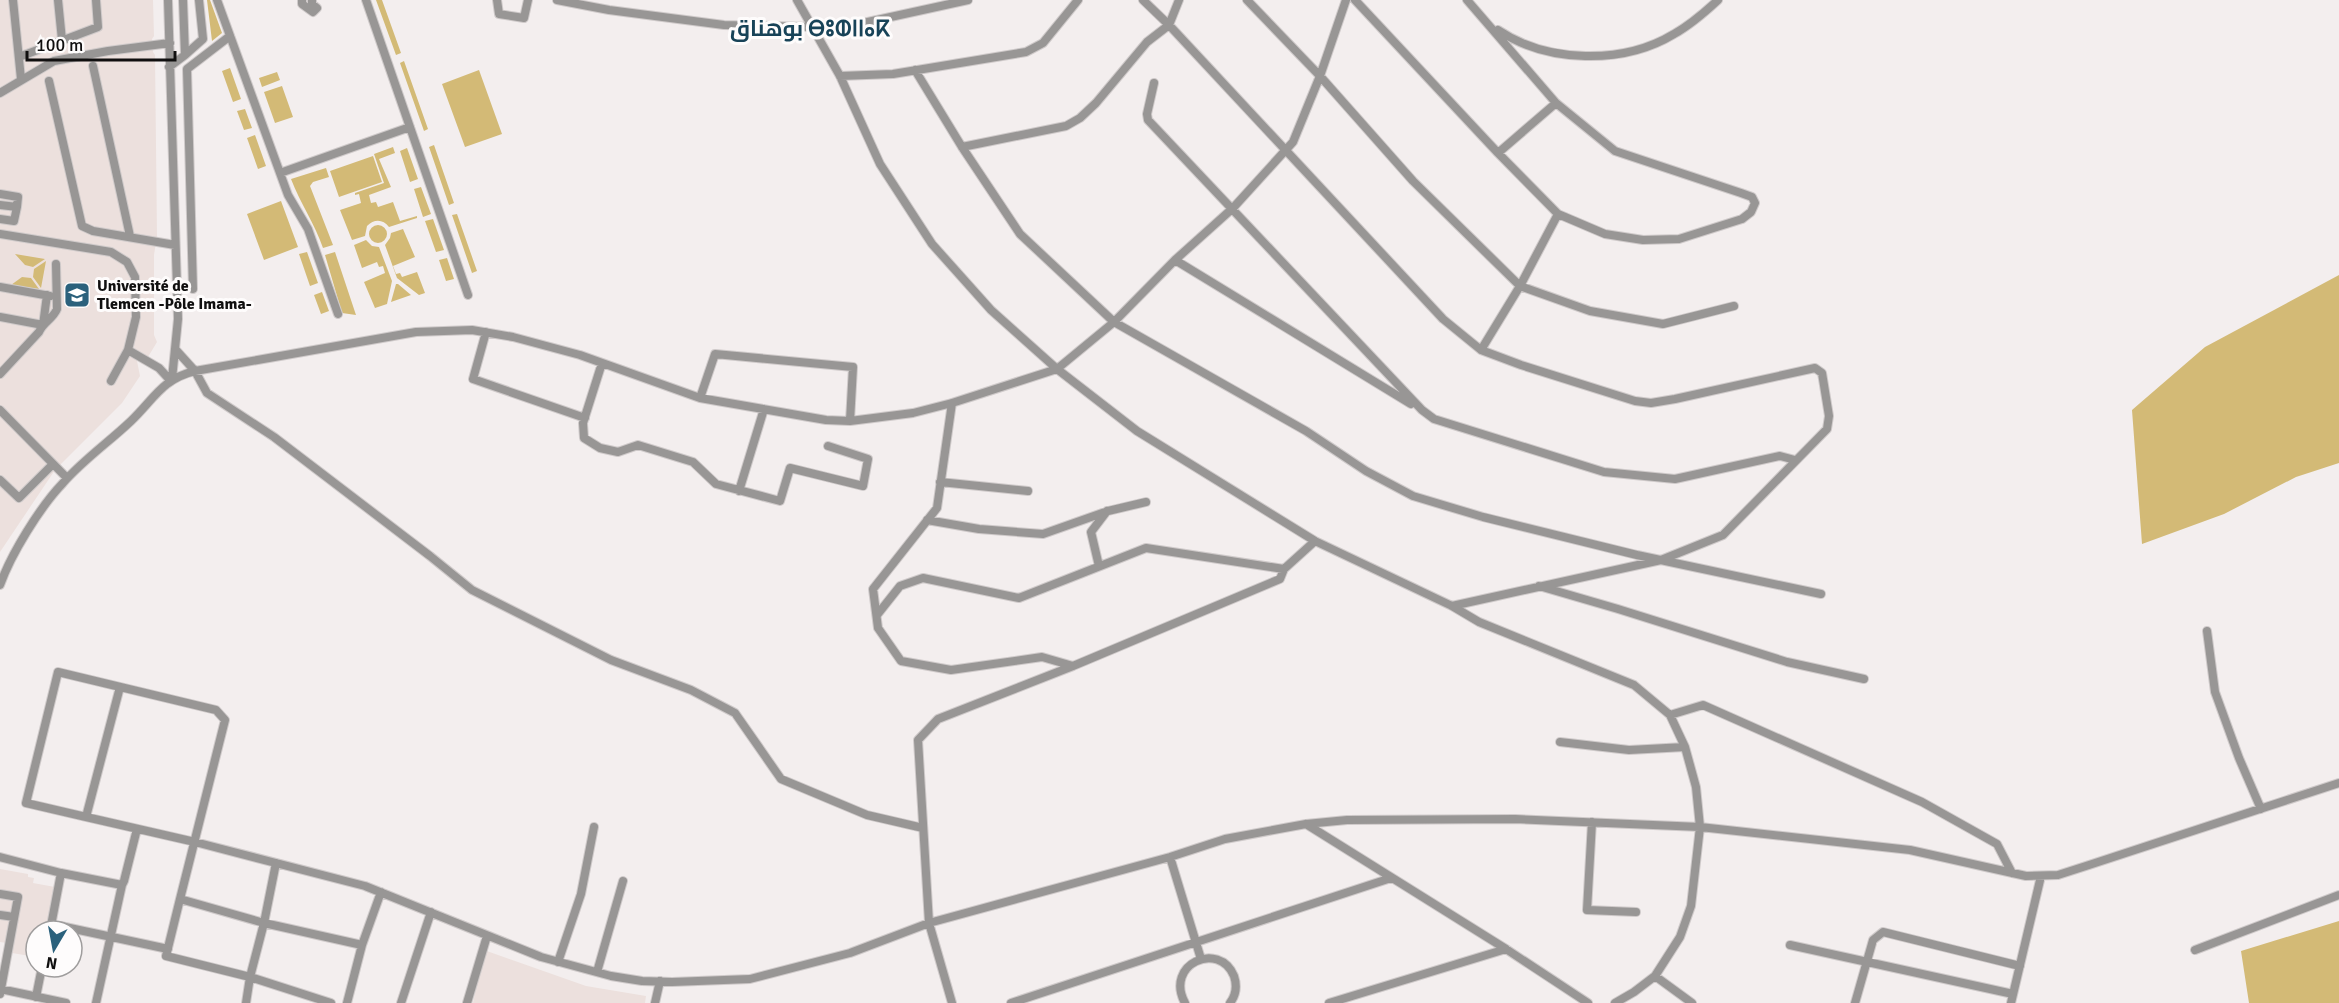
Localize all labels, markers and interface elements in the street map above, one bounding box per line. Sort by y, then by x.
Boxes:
district label: بوهناق ⴱⵓⵀⵏⵏⴰⴽ [730,15,890,42]
scale bar [27,24,176,62]
text: 100 m [36,34,83,56]
place label: Université de Tlemcen -Pôle Imama- [97,276,252,314]
school or university icon: Université de Tlemcen -Pôle Imama- [62,280,92,310]
north arrow [24,919,84,979]
text: N [44,952,59,974]

